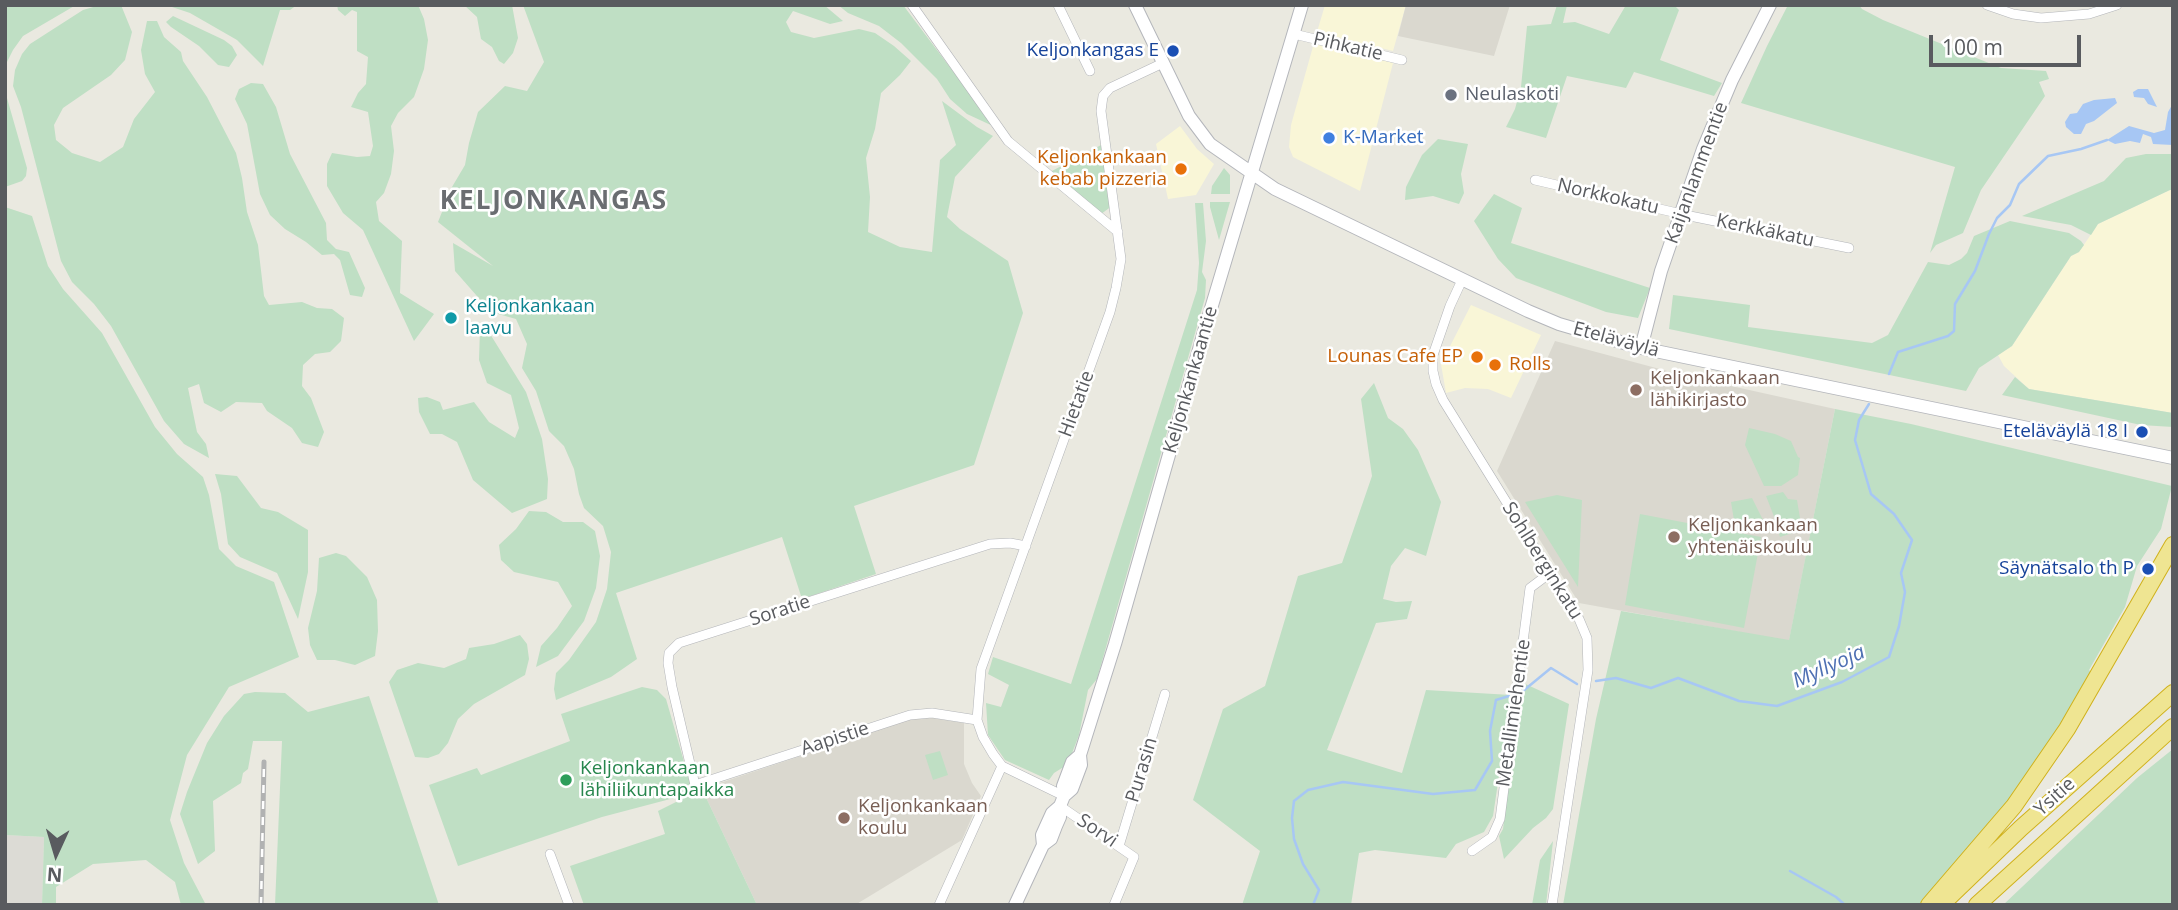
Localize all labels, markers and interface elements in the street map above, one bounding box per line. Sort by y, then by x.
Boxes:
scale bar [1933,21,2085,65]
street label: Pihkatie [1311,28,1385,66]
text: 100 m [1942,33,2003,61]
place label: Keljonkangas E [1026,40,1159,62]
marker: Keljonkangas E [1165,43,1181,59]
place label: Neulaskoti [1465,84,1559,106]
marker: Neulaskoti [1443,87,1459,103]
street label: Kaijanlammentie [1661,99,1733,247]
place label: K-Market [1343,127,1424,149]
marker: K-Market [1321,130,1337,146]
place label: Keljonkankaan kebab pizzeria [1037,147,1167,191]
marker: Keljonkankaan kebab pizzeria [1173,161,1189,177]
street label: Norkkokatu [1555,174,1661,220]
district label: KELJONKANGAS [441,186,667,218]
street label: Kerkkäkatu [1714,209,1816,253]
place label: Keljonkankaan laavu [465,296,595,340]
street label: Keljonkankaantie [1159,304,1223,456]
marker: Keljonkankaan laavu [443,310,459,326]
street label: Eteläväylä [1570,318,1662,362]
place label: Lounas Cafe EP [1327,346,1463,368]
marker: Lounas Cafe EP [1469,349,1485,365]
place label: Rolls [1509,354,1551,376]
marker: Rolls [1487,357,1503,373]
street label: Hietatie [1054,368,1100,440]
place label: Keljonkankaan lähikirjasto [1650,368,1780,412]
marker: Keljonkankaan lähikirjasto [1628,382,1644,398]
place label: Eteläväylä 18 I [2003,421,2128,443]
marker: Eteläväylä 18 I [2134,424,2150,440]
street label: Sohlberginkatu [1497,498,1587,624]
place label: Keljonkankaan yhtenäiskoulu [1688,515,1818,559]
marker: Keljonkankaan yhtenäiskoulu [1666,529,1682,545]
place label: Säynätsalo th P [1999,558,2134,580]
marker: Säynätsalo th P [2140,561,2156,577]
street label: Soratie [747,591,813,631]
street label: Metallimiehentie [1492,638,1536,788]
water label: Myllyoja [1789,640,1869,694]
street label: Aapistie [798,717,872,761]
street label: Purasin [1121,735,1163,805]
place label: Keljonkankaan lähiliikuntapaikka [580,758,734,802]
marker: Keljonkankaan lähiliikuntapaikka [558,772,574,788]
street label: Ysitie [2030,773,2080,821]
place label: Keljonkankaan koulu [858,796,988,840]
street label: Sorvi [1072,809,1122,853]
marker: Keljonkankaan koulu [836,810,852,826]
north arrow [21,819,91,889]
text: N [46,861,63,888]

